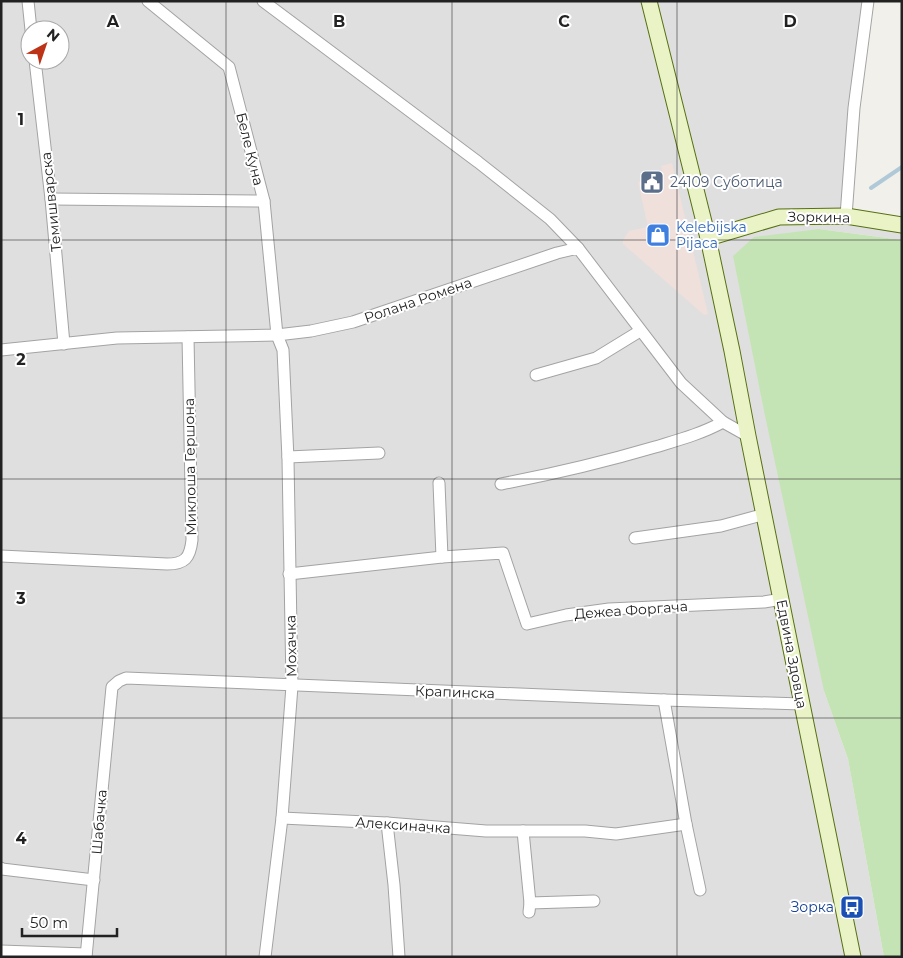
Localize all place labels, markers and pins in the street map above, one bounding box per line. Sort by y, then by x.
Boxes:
public building icon: 24109 Суботица [639,169,665,195]
place label: 24109 Суботица [670,173,783,191]
place label: Kelebijska Pijaca [676,218,747,252]
shop icon: Kelebijska Pijaca [645,222,671,248]
bus stop icon: Зорка [839,894,865,920]
place label: Зорка [791,898,834,916]

